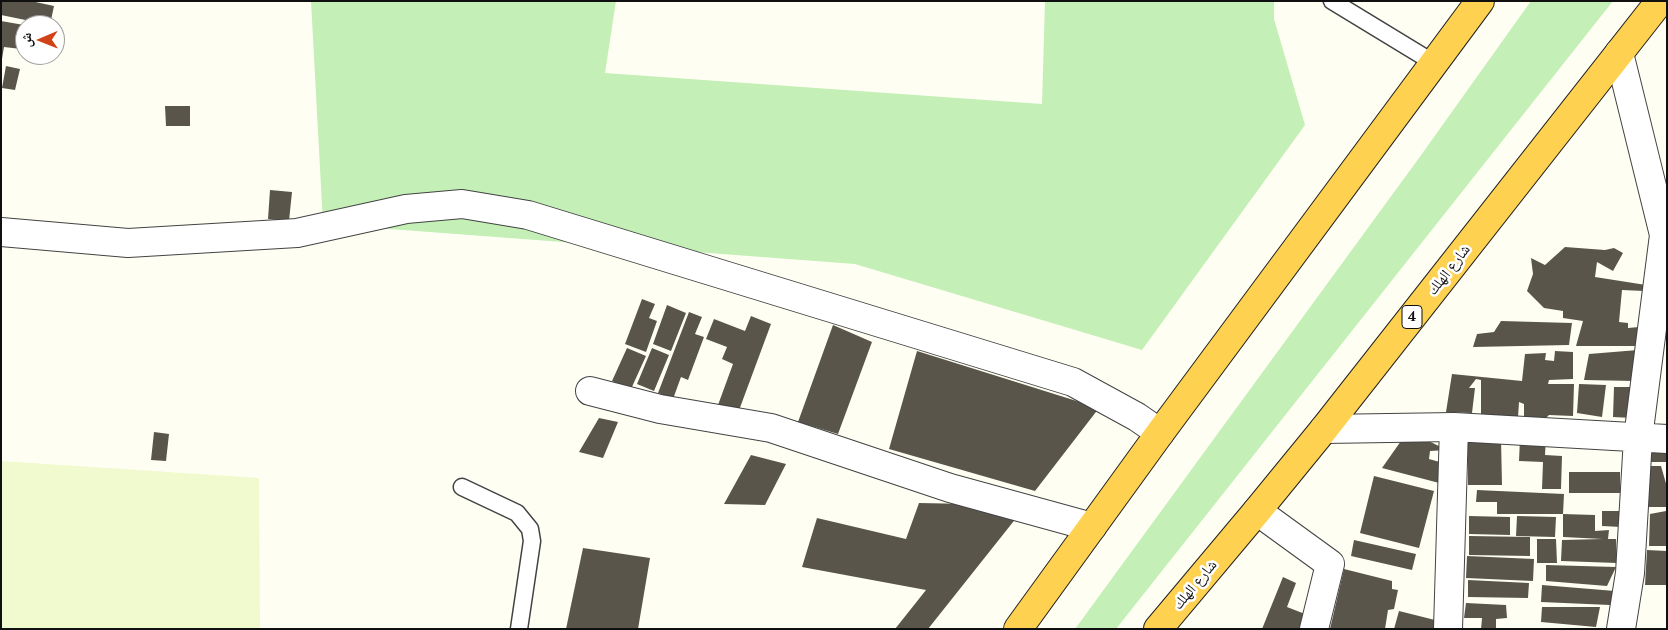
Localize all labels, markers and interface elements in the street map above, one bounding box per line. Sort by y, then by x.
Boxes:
north arrow [15,15,65,65]
text: ش [16,33,35,48]
street label: شارع الهلك [1424,241,1474,299]
road number: 4 [1402,306,1422,328]
street label: شارع الهلك [1169,556,1221,614]

